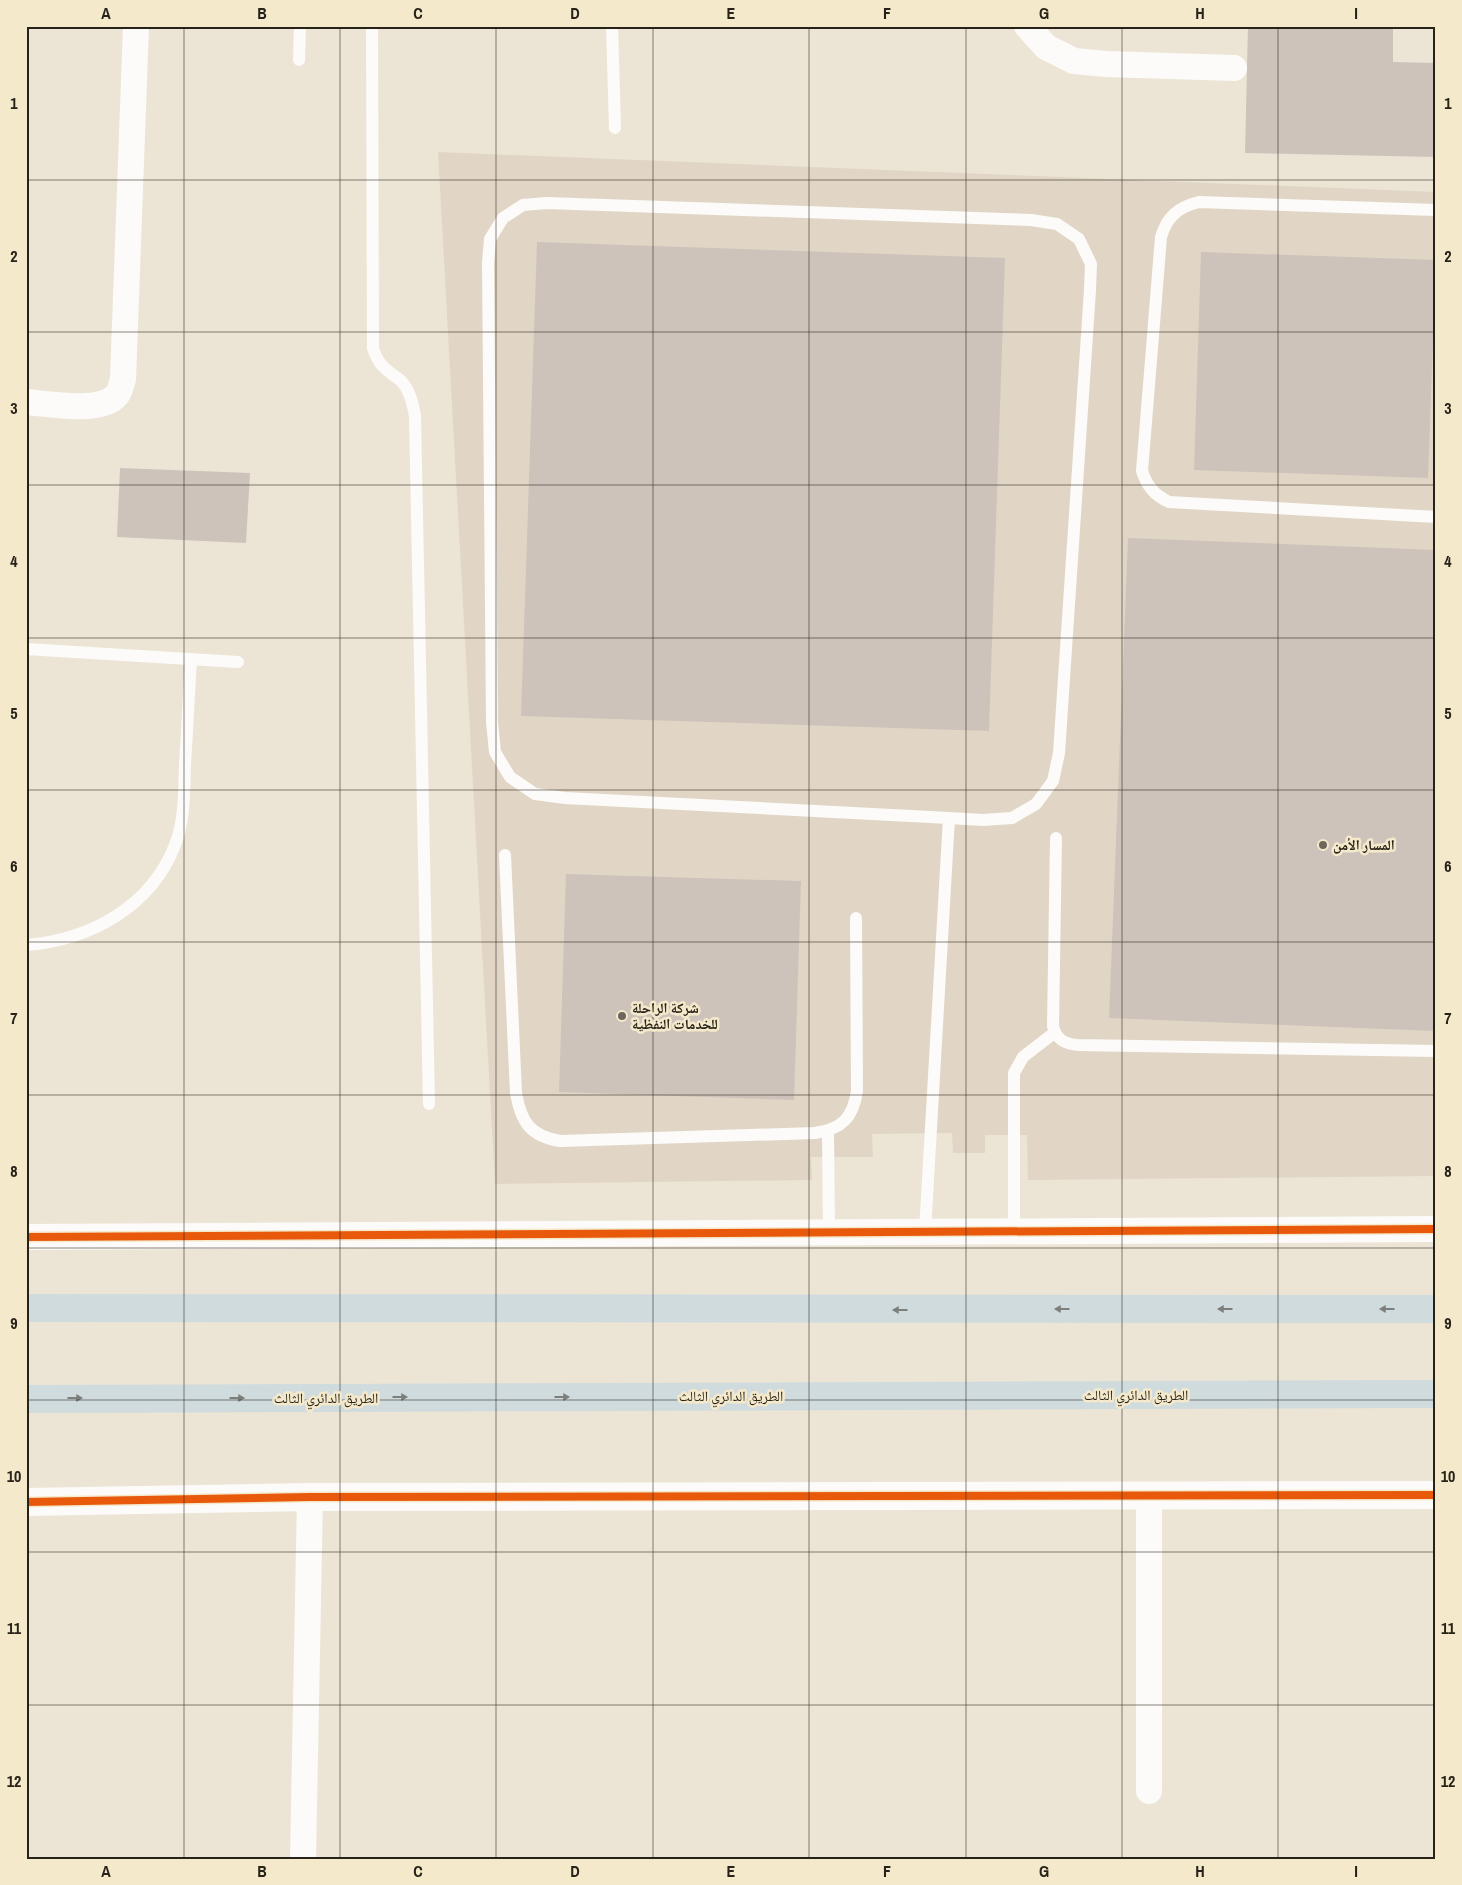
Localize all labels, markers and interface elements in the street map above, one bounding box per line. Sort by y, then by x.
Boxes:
text: A [101,2,111,24]
text: B [257,2,267,24]
text: C [413,2,423,24]
text: D [570,2,580,24]
text: E [727,2,736,24]
text: F [883,2,891,24]
text: G [1039,2,1049,24]
text: H [1195,2,1205,24]
text: I [1354,2,1358,24]
text: 1 [10,92,18,114]
text: 1 [1444,92,1452,114]
text: 2 [10,245,18,267]
text: 2 [1444,245,1452,267]
text: 3 [10,397,18,419]
text: 3 [1444,397,1452,419]
text: 4 [10,550,18,572]
text: 4 [1444,550,1452,572]
text: 5 [10,702,18,724]
text: 5 [1444,702,1452,724]
place label: المسار الأمن [1333,836,1395,854]
marker: المسار الأمن [1317,839,1329,851]
text: 6 [10,855,18,877]
text: 6 [1444,855,1452,877]
place label: شركة الراحلة للخدمات النفظية [632,999,718,1033]
text: 7 [10,1007,18,1029]
text: 7 [1444,1007,1452,1029]
marker: شركة الراحلة للخدمات النفظية [616,1010,628,1022]
text: 8 [10,1160,18,1182]
text: 8 [1444,1160,1452,1182]
one-way arrow [1054,1305,1070,1313]
one-way arrow [1216,1305,1232,1313]
one-way arrow [1379,1305,1395,1313]
one-way arrow [891,1306,907,1314]
text: 9 [10,1312,18,1334]
text: 9 [1444,1312,1452,1334]
street label: الطريق الدائري الثالث [1084,1386,1188,1407]
street label: الطريق الدائري الثالث [679,1387,783,1408]
street label: الطريق الدائري الثالث [274,1389,378,1410]
one-way arrow [392,1393,408,1401]
one-way arrow [555,1393,571,1401]
one-way arrow [67,1394,83,1402]
one-way arrow [230,1394,246,1402]
text: 10 [7,1465,21,1487]
text: 10 [1441,1465,1455,1487]
text: 11 [7,1617,22,1639]
text: 11 [1441,1617,1456,1639]
text: 12 [7,1770,21,1792]
text: 12 [1441,1770,1455,1792]
text: A [101,1860,111,1882]
text: B [257,1860,267,1882]
text: C [413,1860,423,1882]
text: D [570,1860,580,1882]
text: E [727,1860,736,1882]
text: F [883,1860,891,1882]
text: G [1039,1860,1049,1882]
text: H [1195,1860,1205,1882]
text: I [1354,1860,1358,1882]

